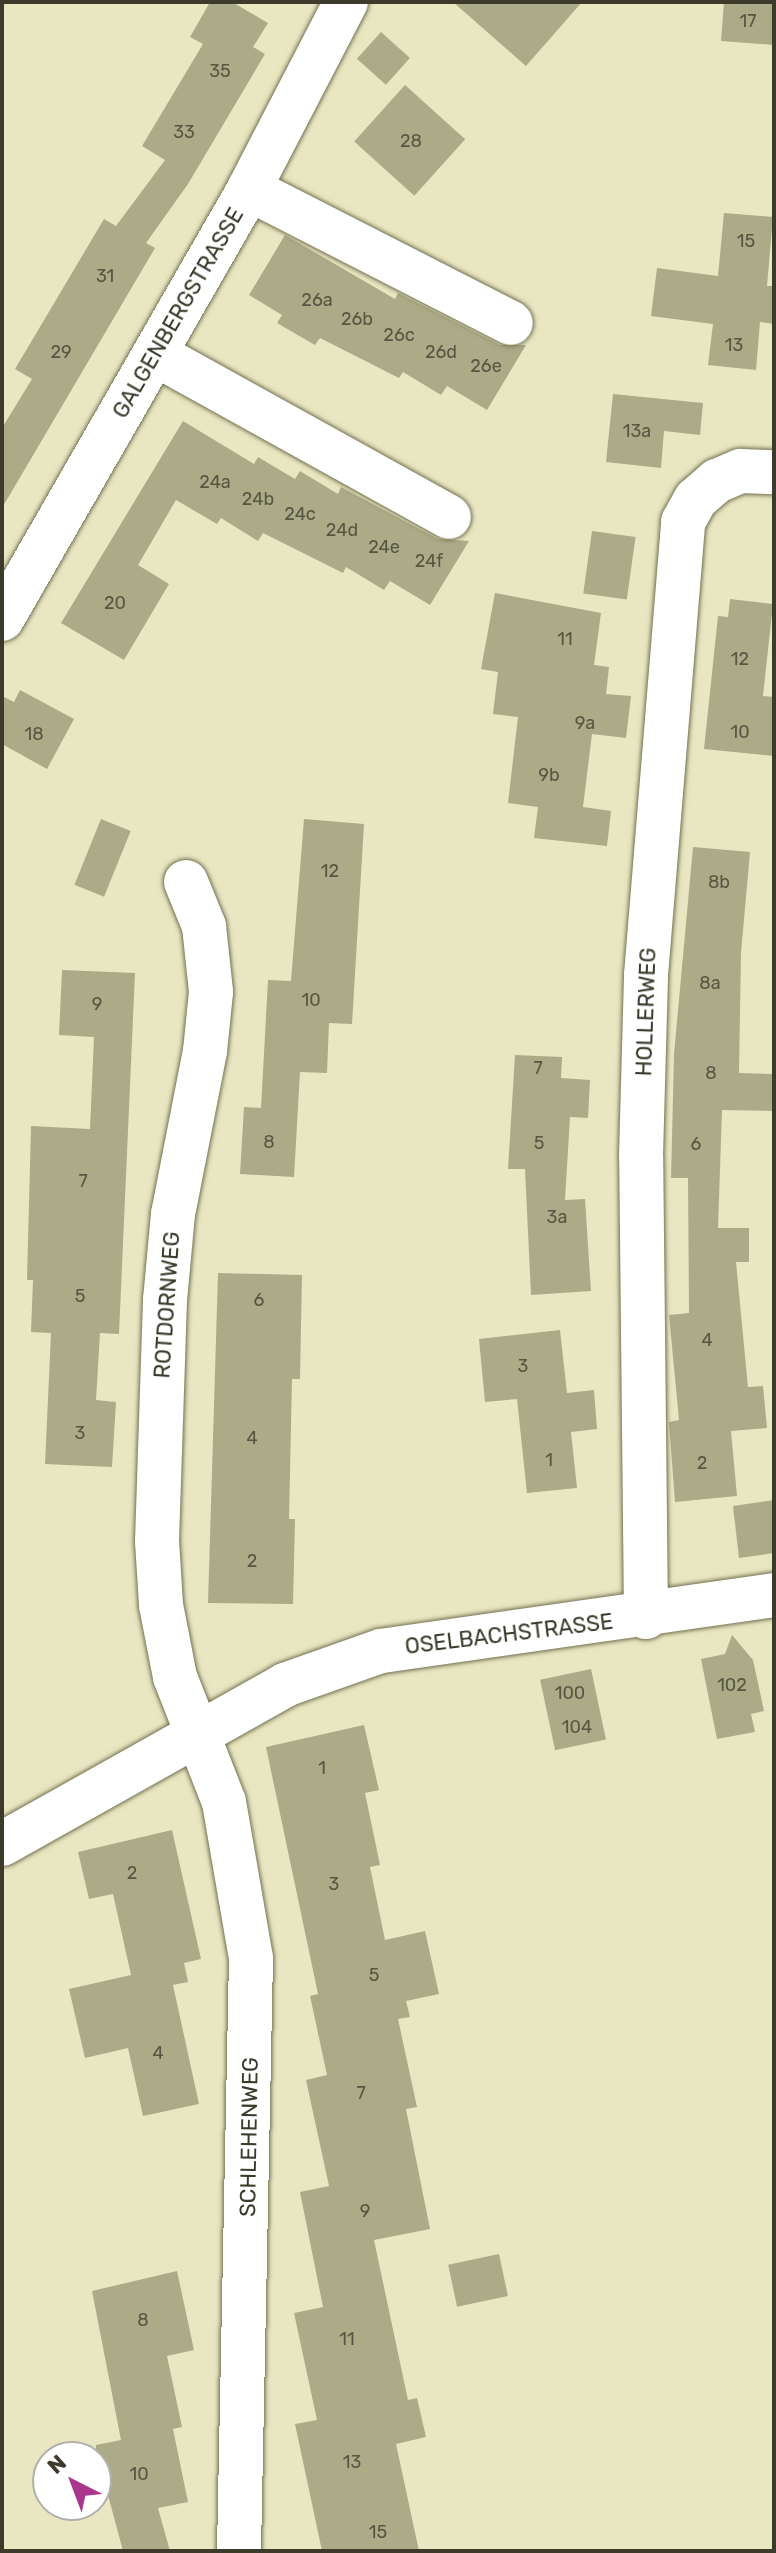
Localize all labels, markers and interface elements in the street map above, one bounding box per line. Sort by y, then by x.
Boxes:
house number: 17 [740,10,756,32]
house number: 35 [209,60,231,82]
house number: 33 [173,121,195,143]
house number: 28 [400,130,422,152]
street label: GALGENBERGSTRASSE [107,203,249,423]
house number: 15 [737,230,755,252]
house number: 31 [96,265,114,287]
house number: 26a [301,289,333,311]
house number: 26b [341,308,373,330]
house number: 26c [383,324,415,346]
house number: 13 [725,334,743,356]
house number: 29 [50,341,72,363]
house number: 26d [425,341,457,363]
house number: 26e [470,355,502,377]
house number: 13a [623,420,651,442]
house number: 24a [199,471,231,493]
house number: 24b [242,488,274,510]
house number: 24c [284,503,316,525]
house number: 24d [326,519,358,541]
house number: 24e [368,536,400,558]
house number: 24f [415,550,443,572]
house number: 20 [104,592,126,614]
house number: 11 [557,628,573,650]
house number: 12 [731,648,749,670]
house number: 9a [575,712,595,734]
house number: 10 [730,721,750,743]
house number: 18 [24,723,44,745]
house number: 9b [538,764,560,786]
house number: 12 [321,860,339,882]
house number: 8b [708,871,730,893]
street label: HOLLERWEG [631,947,661,1077]
house number: 8a [699,972,721,994]
house number: 10 [301,989,321,1011]
house number: 9 [92,993,102,1015]
house number: 7 [533,1057,543,1079]
house number: 8 [705,1062,717,1084]
house number: 8 [263,1131,275,1153]
house number: 5 [534,1132,544,1154]
house number: 6 [691,1133,701,1155]
house number: 7 [78,1170,88,1192]
house number: 3a [547,1206,567,1228]
street label: ROTDORNWEG [149,1231,185,1379]
house number: 5 [75,1285,85,1307]
house number: 6 [254,1289,264,1311]
house number: 4 [701,1329,713,1351]
house number: 3 [518,1355,528,1377]
house number: 3 [75,1422,85,1444]
house number: 4 [246,1427,258,1449]
house number: 1 [545,1449,553,1471]
house number: 2 [697,1452,707,1474]
house number: 2 [247,1550,257,1572]
street label: OSELBACHSTRASSE [403,1608,615,1660]
house number: 102 [717,1674,747,1696]
house number: 100 [555,1682,585,1704]
house number: 104 [562,1716,592,1738]
house number: 1 [318,1757,326,1779]
house number: 2 [127,1862,137,1884]
house number: 3 [329,1873,339,1895]
house number: 5 [369,1964,379,1986]
house number: 4 [152,2042,164,2064]
street label: SCHLEHENWEG [234,2057,264,2217]
house number: 7 [356,2082,366,2104]
house number: 9 [360,2200,370,2222]
house number: 8 [137,2309,149,2331]
house number: 11 [339,2328,355,2350]
north arrow [32,2441,112,2521]
text: N [42,2449,72,2480]
house number: 13 [343,2451,361,2473]
house number: 10 [129,2463,149,2485]
house number: 15 [369,2521,387,2543]

